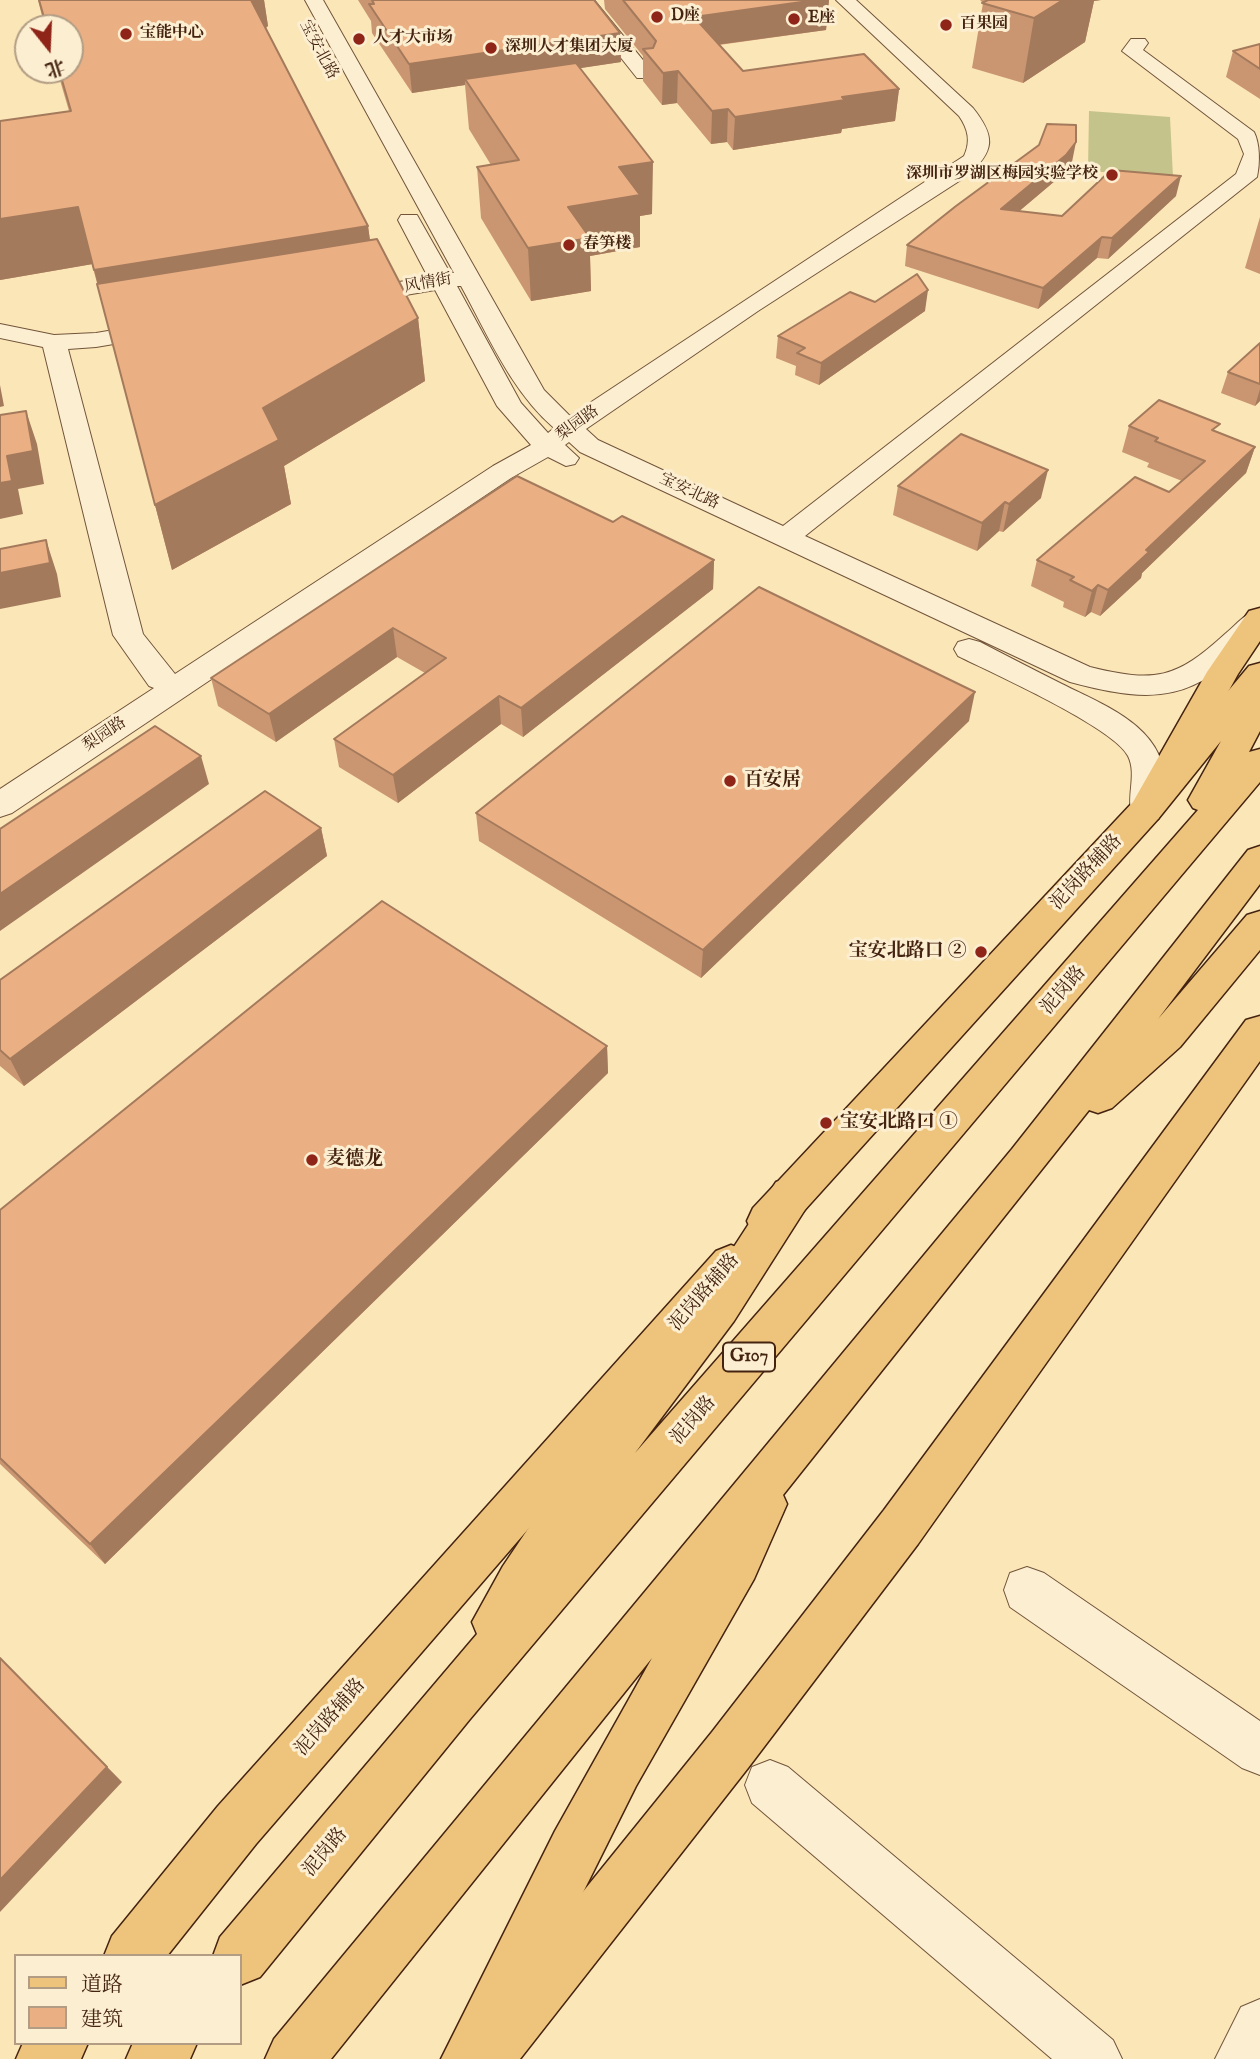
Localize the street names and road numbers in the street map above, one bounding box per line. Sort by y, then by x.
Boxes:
street label: 宝安北路 [295,17,341,83]
street label: 风情街 [403,270,453,298]
street label: 梨园路 [553,402,603,446]
street label: 宝安北路 [656,470,722,514]
street label: 梨园路 [80,714,130,756]
street label: 泥岗路辅路 [1046,830,1128,916]
street label: 泥岗路 [1037,962,1091,1020]
street label: 泥岗路辅路 [665,1250,745,1336]
road number: G107 [723,1342,775,1372]
street label: 泥岗路 [667,1392,721,1450]
street label: 泥岗路辅路 [291,1675,371,1761]
street label: 泥岗路 [299,1824,353,1882]

